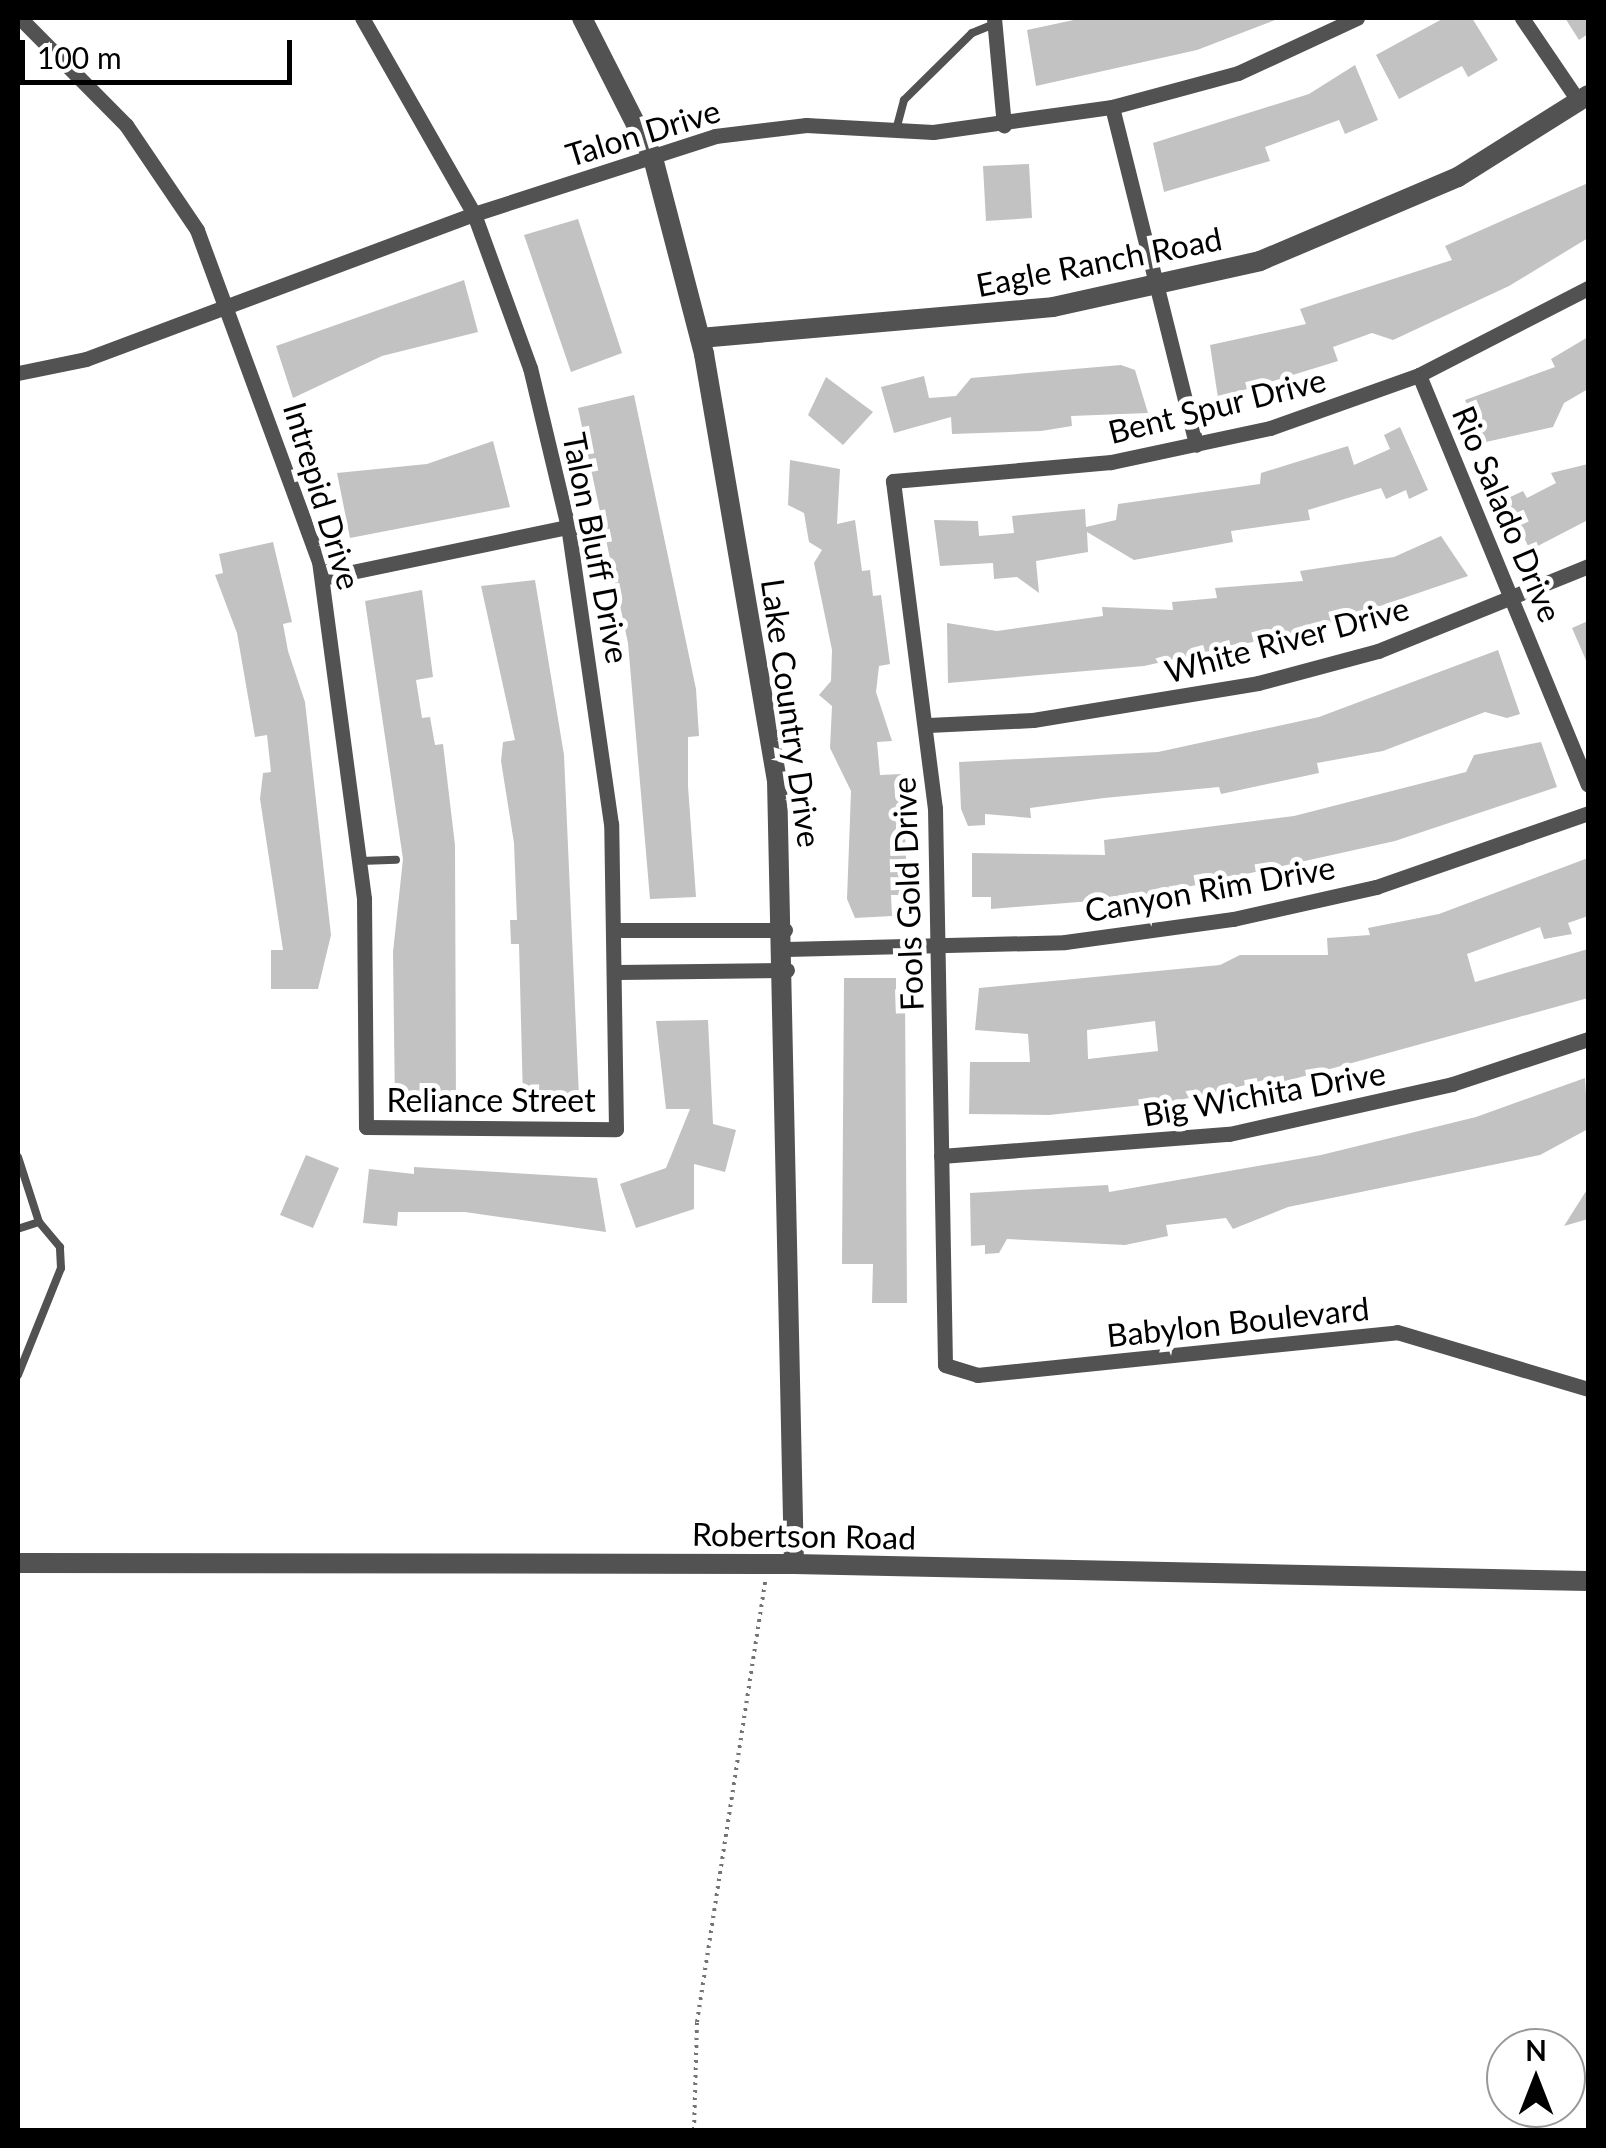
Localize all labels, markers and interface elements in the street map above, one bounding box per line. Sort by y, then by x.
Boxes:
scale bar [25,20,298,82]
text: 100 m [37,39,122,75]
street label: Talon Drive [561,91,725,175]
street label: Eagle Ranch Road [973,219,1225,305]
street label: Bent Spur Drive [1104,360,1330,452]
street label: Intrepid Drive [275,398,369,594]
street label: Rio Salado Drive [1444,400,1570,628]
street label: Talon Bluff Drive [555,429,637,667]
street label: Lake Country Drive [753,576,829,850]
street label: White River Drive [1161,589,1413,691]
street label: Fools Gold Drive [885,776,931,1012]
street label: Canyon Rim Drive [1082,848,1338,930]
street label: Big Wichita Drive [1139,1054,1389,1134]
street label: Reliance Street [386,1081,596,1119]
street label: Babylon Boulevard [1105,1289,1371,1355]
street label: Robertson Road [692,1515,916,1557]
north arrow [1486,2028,1586,2128]
text: N [1525,2033,1547,2067]

